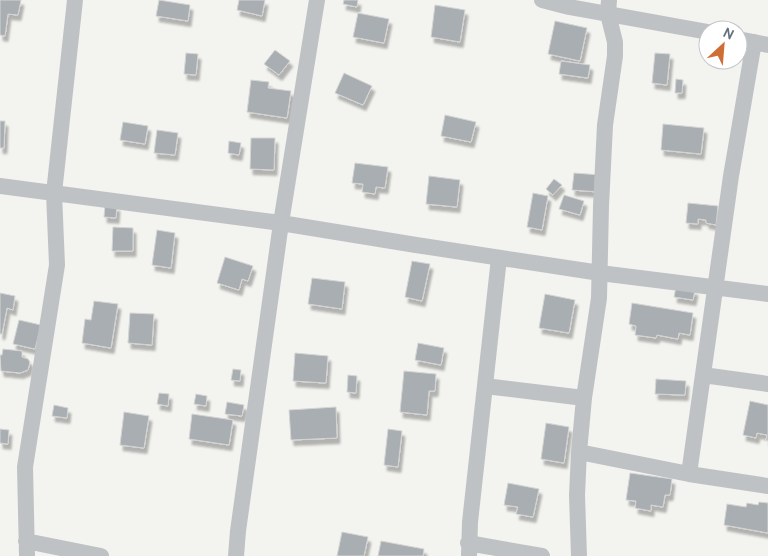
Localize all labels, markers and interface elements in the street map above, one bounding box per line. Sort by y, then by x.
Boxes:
north arrow [698,20,748,70]
text: N [720,23,737,44]

